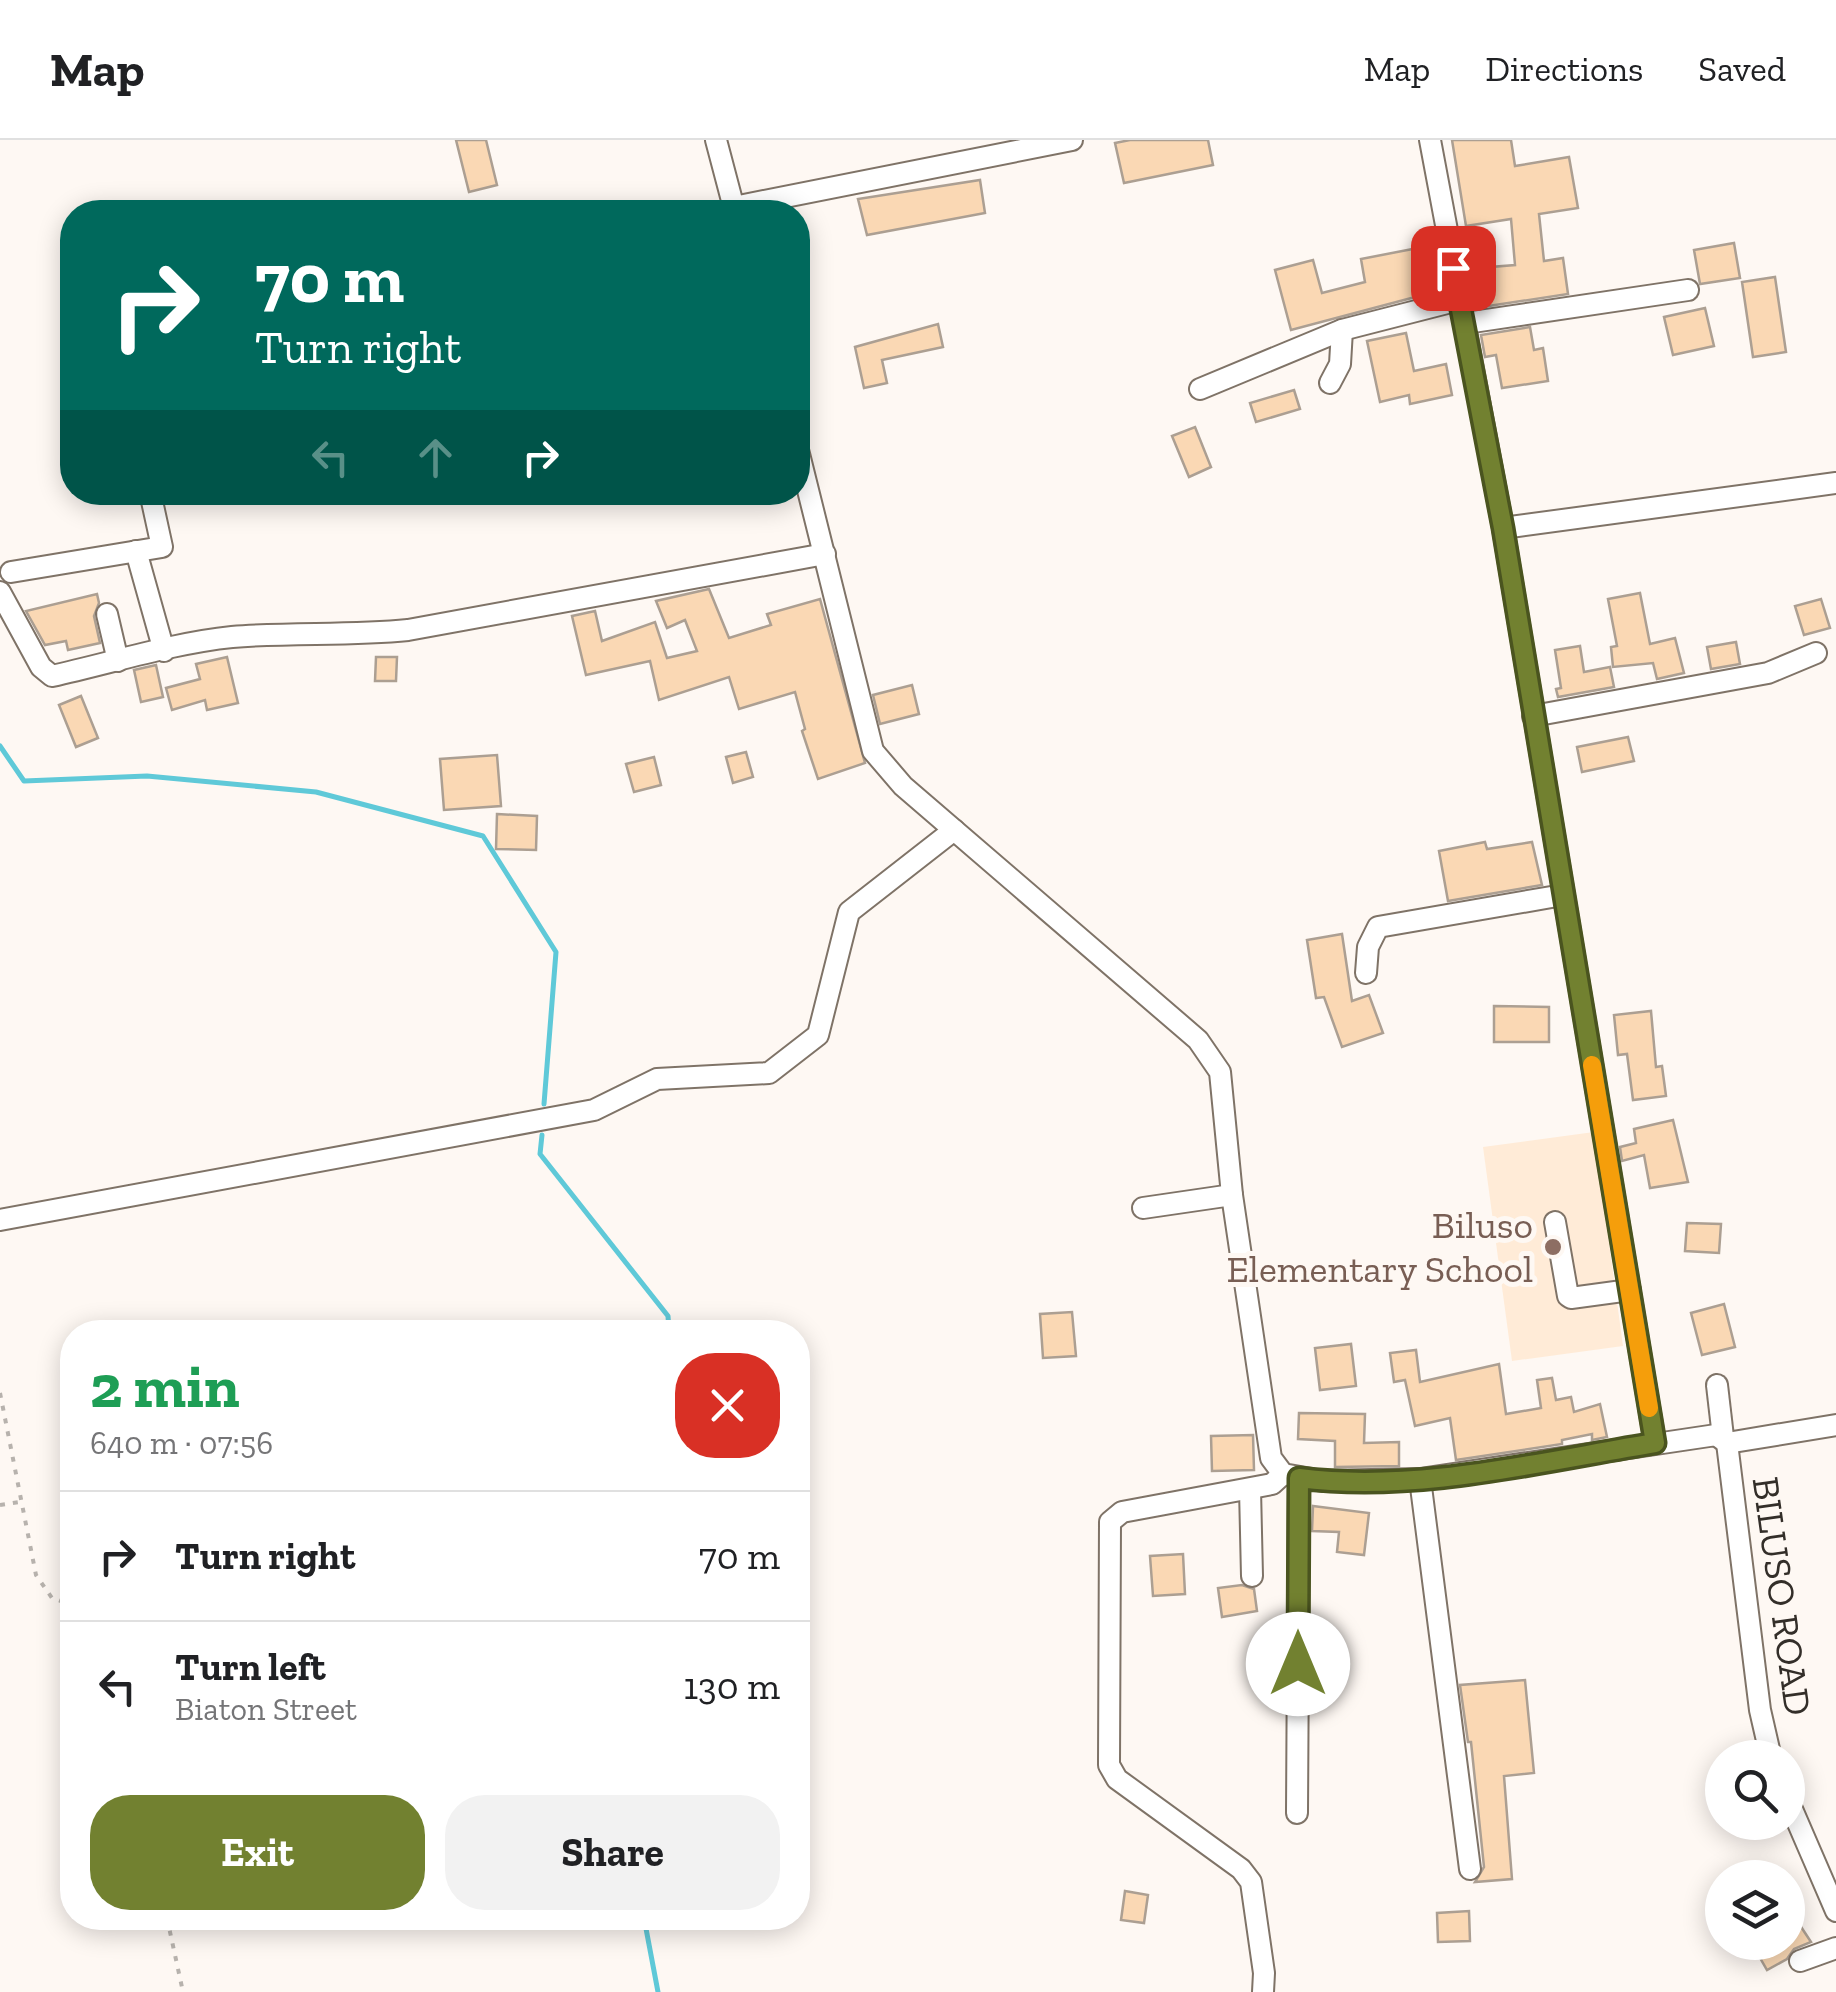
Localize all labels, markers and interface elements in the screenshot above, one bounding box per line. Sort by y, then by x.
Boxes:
text: Map [50,41,145,98]
text: Map [1364,48,1430,90]
text: Directions [1485,48,1643,90]
text: Saved [1698,48,1786,90]
pin [1411,226,1496,311]
text: 70 m [255,236,404,320]
icon: right [90,240,220,370]
icon: arrive [1426,241,1481,296]
text: Turn right [255,321,461,375]
icon: left [303,430,358,485]
icon: ahead [408,430,463,485]
icon: right [513,430,568,485]
place label: Biluso Elementary School [1227,1202,1533,1292]
marker: Biluso Elementary School [1542,1236,1564,1258]
text: 2 min [90,1350,240,1422]
button: close [675,1353,780,1458]
text: 640 m · 07:56 [90,1424,273,1462]
street label: BILUSO ROAD [1743,1474,1821,1718]
icon: right [90,1529,145,1584]
text: Turn right [175,1533,355,1579]
text: 70 m [699,1533,780,1579]
position arrow [1246,1612,1350,1716]
text: Turn left [175,1644,326,1690]
icon: left [90,1659,145,1714]
text: 130 m [683,1663,780,1709]
text: Biaton Street [175,1690,357,1728]
map controls [1705,1740,1805,1960]
button: search [1705,1740,1805,1840]
button: Exit [90,1795,425,1910]
button: Share [445,1795,780,1910]
button: layers [1705,1860,1805,1960]

